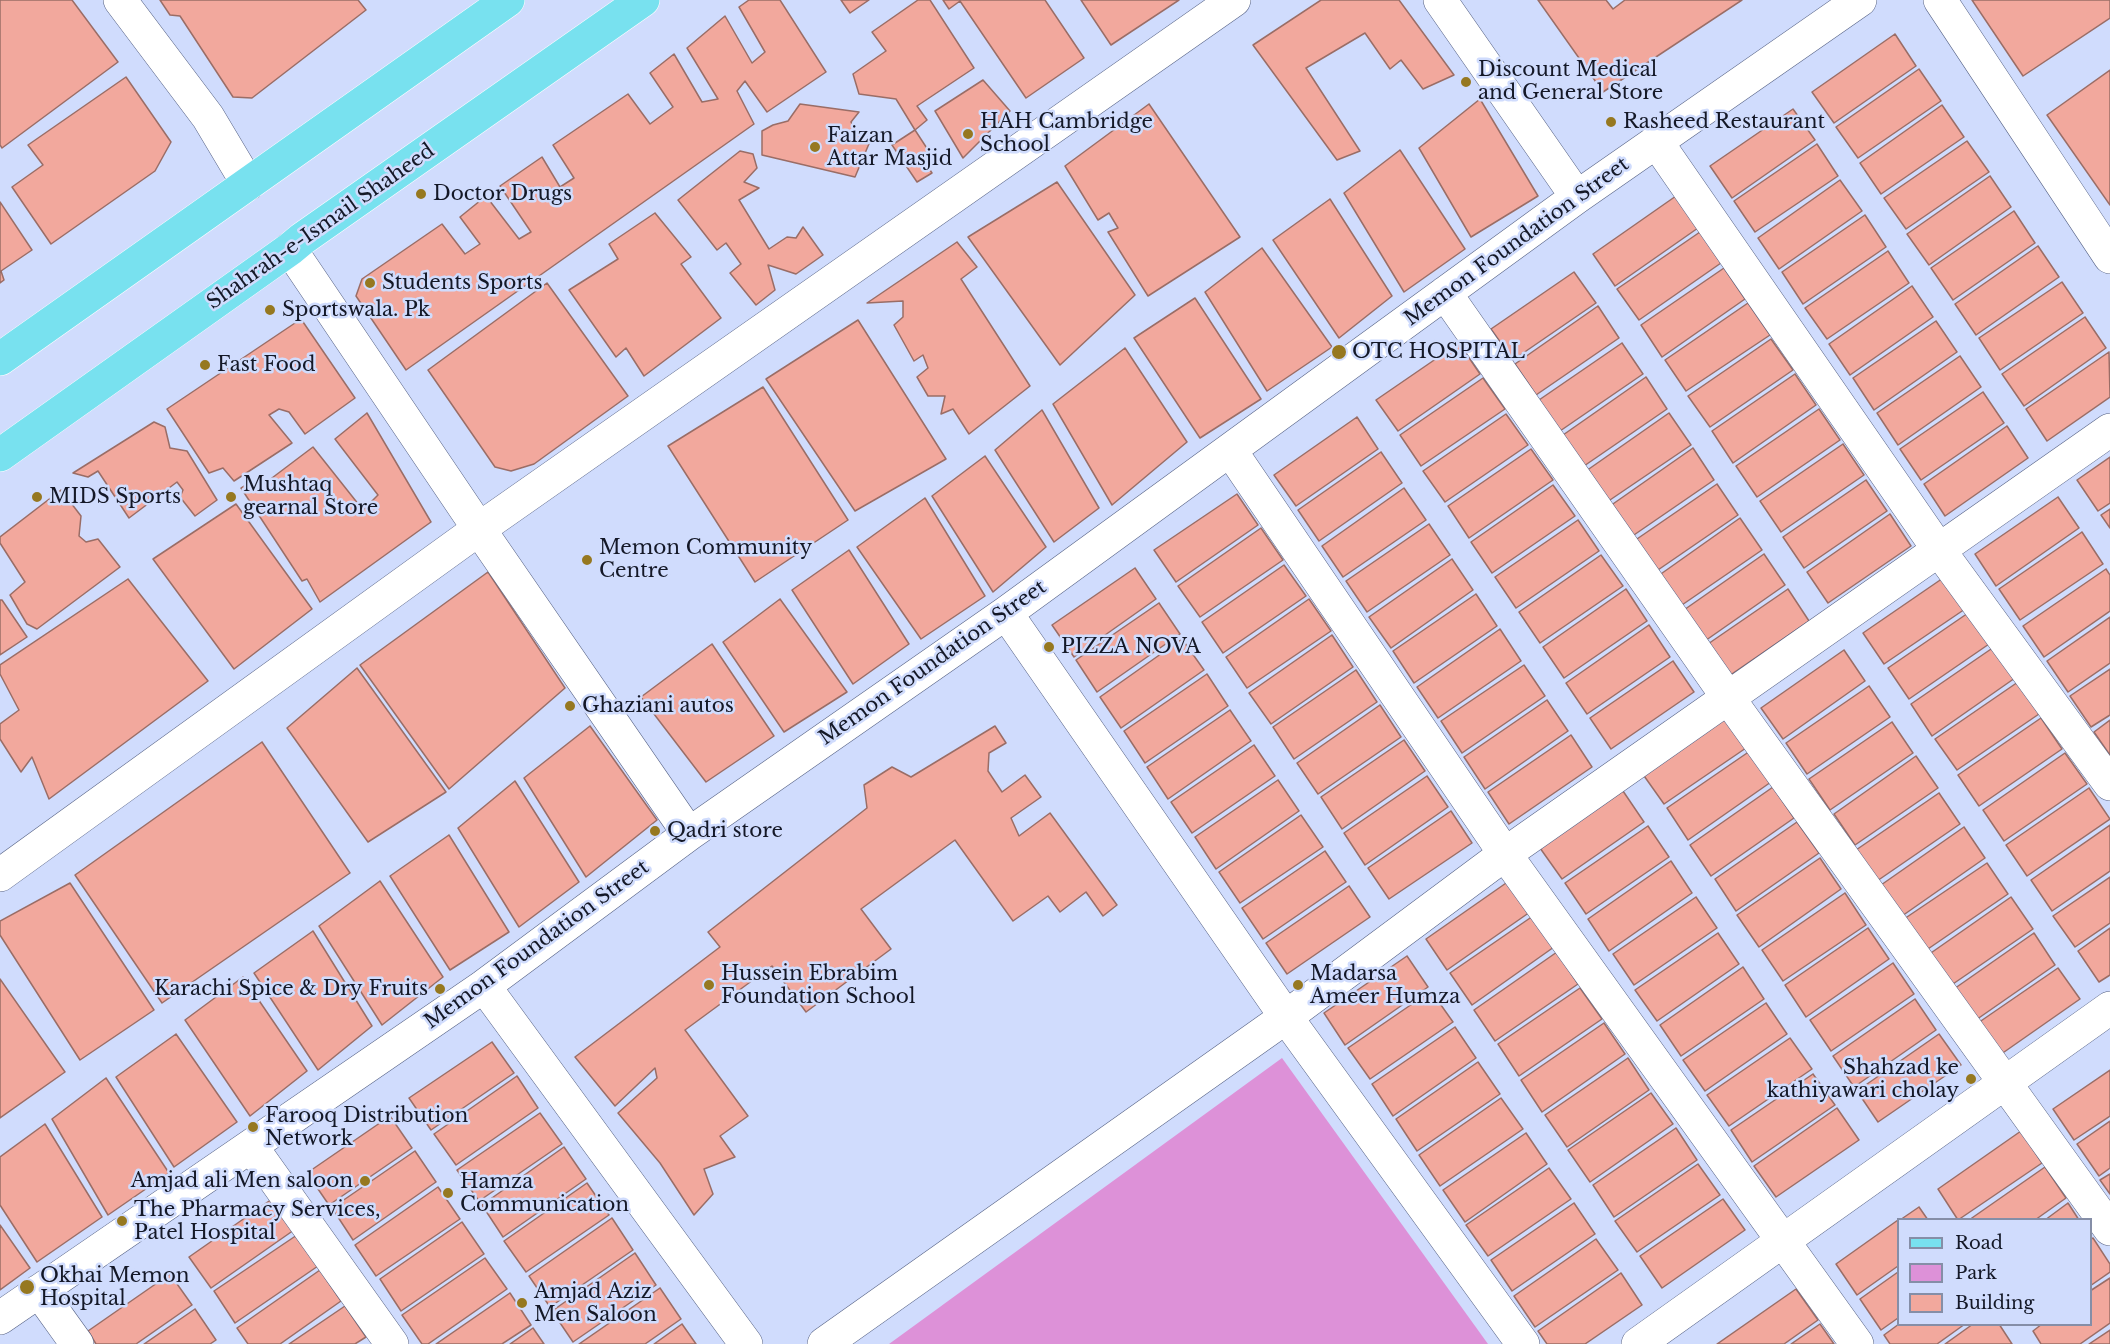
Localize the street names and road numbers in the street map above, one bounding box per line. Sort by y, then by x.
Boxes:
street label: Shahrah-e-Ismail Shaheed [203,139,439,315]
street label: Memon Foundation Street [1400,153,1634,331]
street label: Memon Foundation Street [815,575,1051,751]
street label: Memon Foundation Street [420,856,654,1034]

